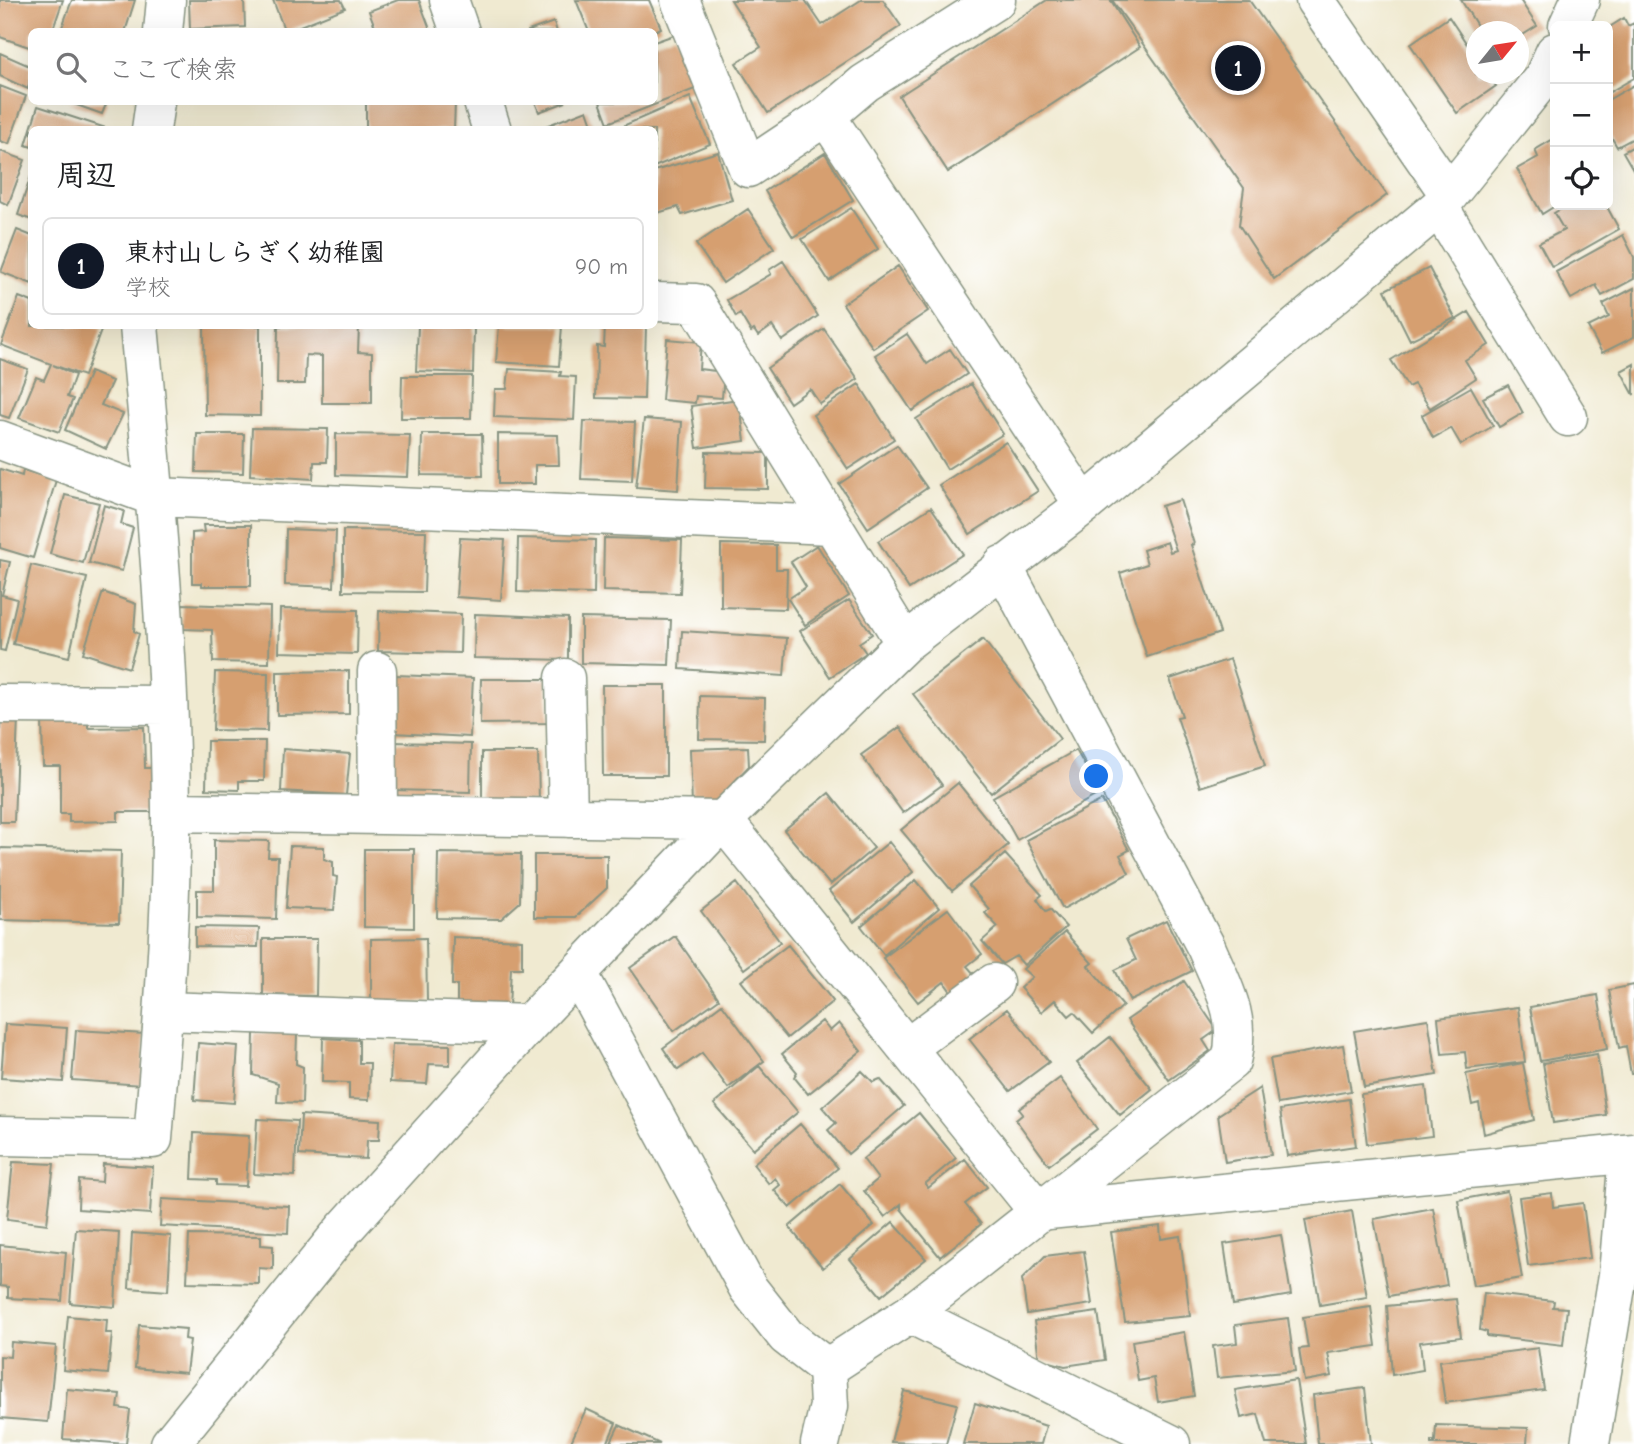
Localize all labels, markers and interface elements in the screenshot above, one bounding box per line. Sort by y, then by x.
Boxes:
north arrow [1466,21,1529,84]
map controls [1550,21,1613,210]
button: + [1550,21,1613,84]
search box [28,28,658,105]
pin: 1 [1215,42,1261,94]
icon: search [52,48,90,86]
text: ここで検索 [108,55,238,85]
button: − [1550,84,1613,147]
button: locate [1550,147,1613,210]
text: 周辺 [56,158,116,193]
text: 東村山しらぎく幼稚園 [125,238,385,268]
text: 1 [76,253,86,280]
text: 90 m [575,253,628,280]
text: 学校 [125,274,171,301]
your location [1079,759,1113,793]

